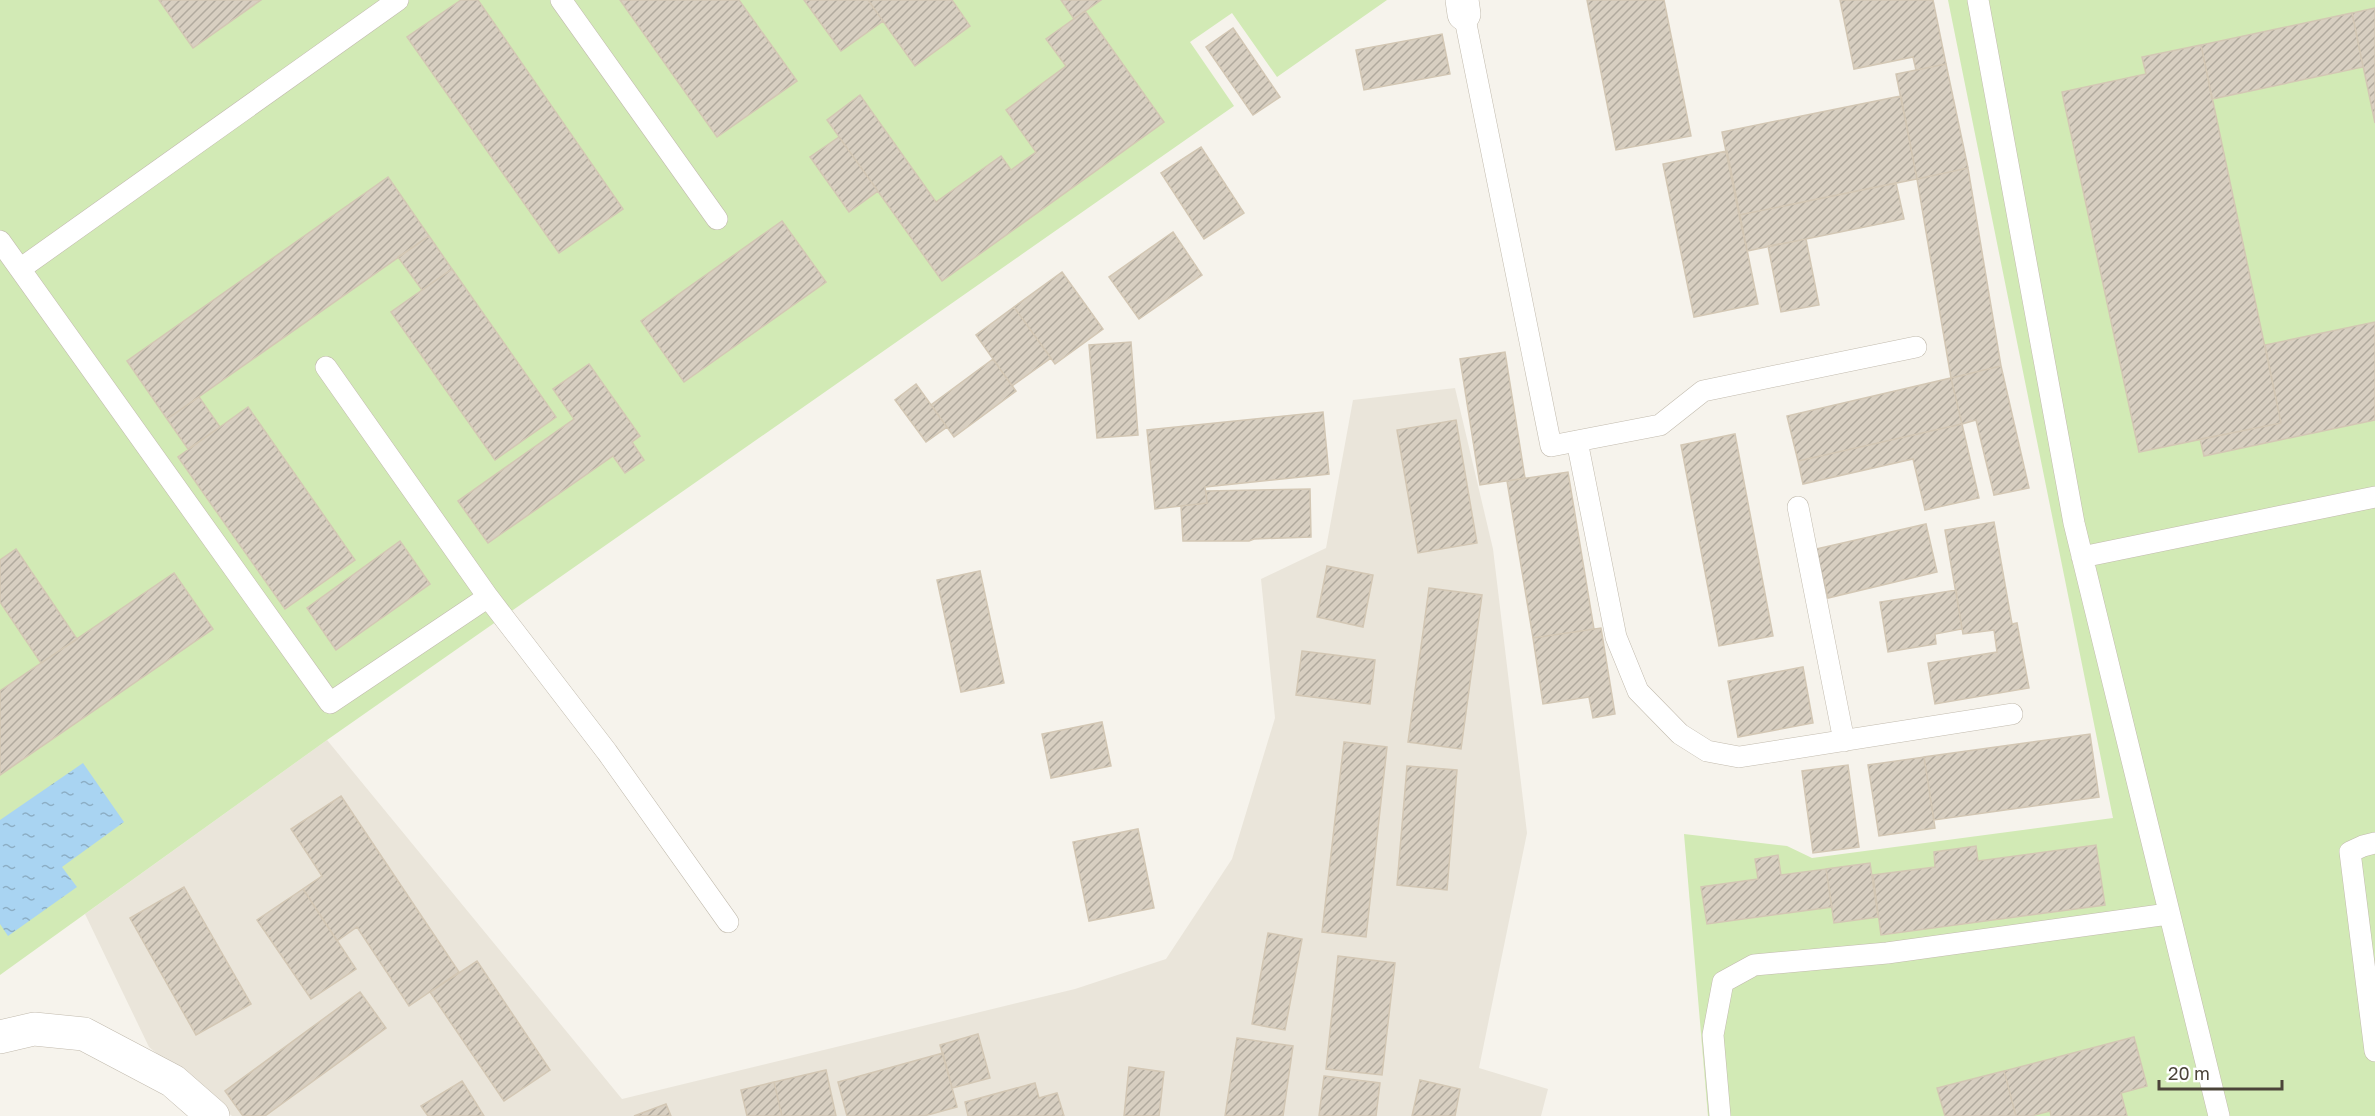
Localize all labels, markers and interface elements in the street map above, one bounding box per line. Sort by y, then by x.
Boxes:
scale bar [2159,1053,2282,1091]
text: 20 m [2168,1062,2210,1084]

